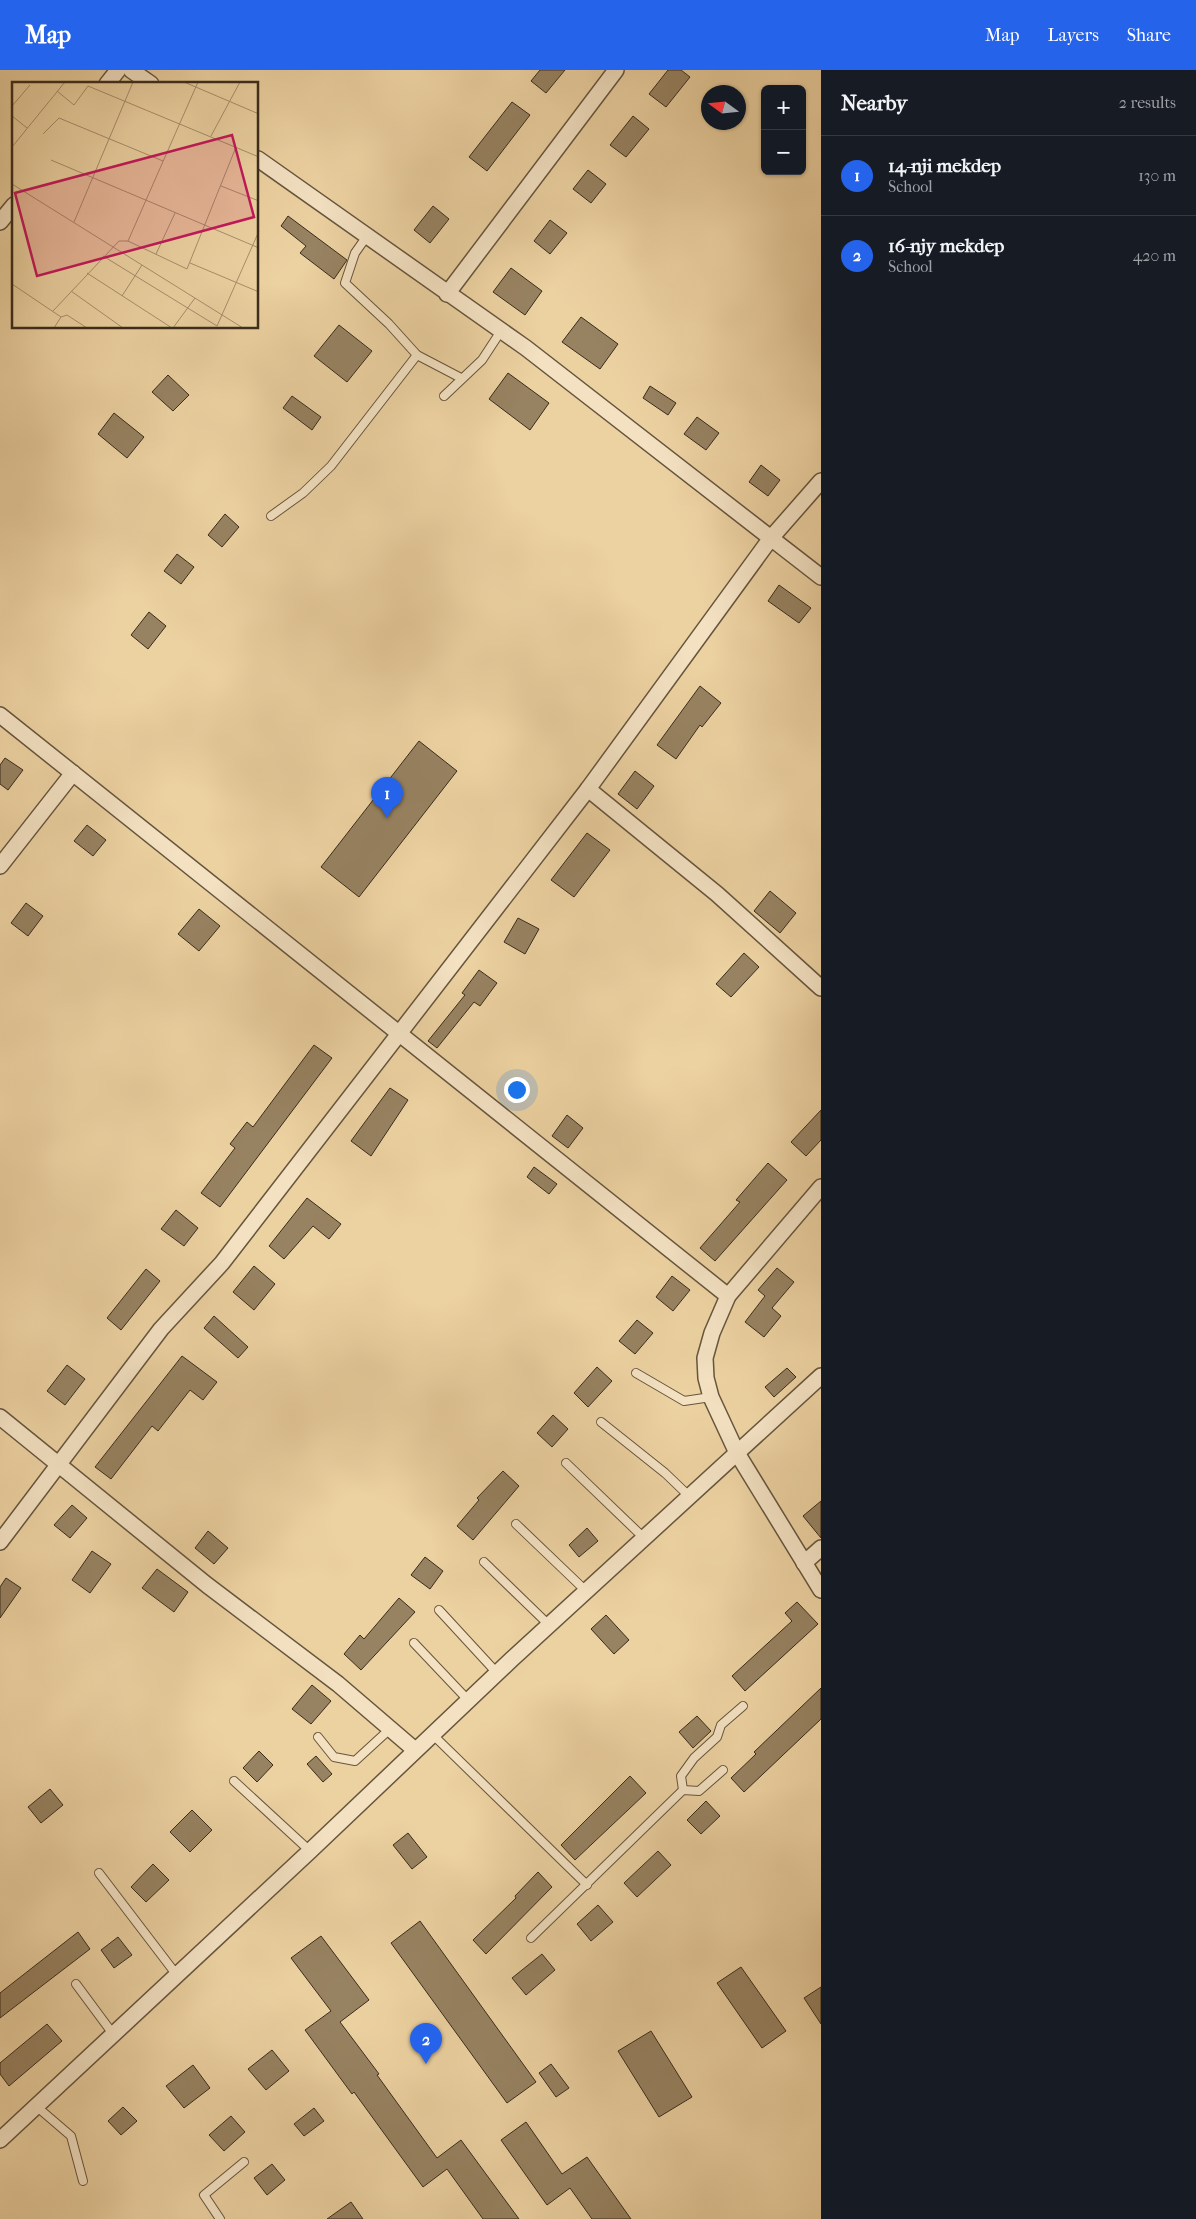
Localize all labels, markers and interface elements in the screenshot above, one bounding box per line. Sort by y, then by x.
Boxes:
text: Map [25,21,71,49]
text: Map [985,25,1019,46]
text: Layers [1047,25,1099,46]
text: Share [1127,25,1171,46]
inset map [12,82,259,329]
north arrow [701,85,746,130]
map controls [761,85,806,175]
button: + [761,85,806,130]
text: Nearby [841,91,907,115]
text: 2 results [1119,93,1176,112]
button: − [761,130,806,175]
text: 14-nji mekdep [888,155,1001,177]
text: 1 [854,166,860,185]
text: 130 m [1138,166,1176,185]
text: School [888,177,933,196]
text: 16-njy mekdep [888,235,1004,257]
text: 2 [853,246,861,265]
text: 420 m [1133,246,1176,265]
text: School [888,257,933,276]
pin: 1 [371,777,403,818]
your location [504,1077,530,1103]
pin: 2 [410,2023,442,2064]

